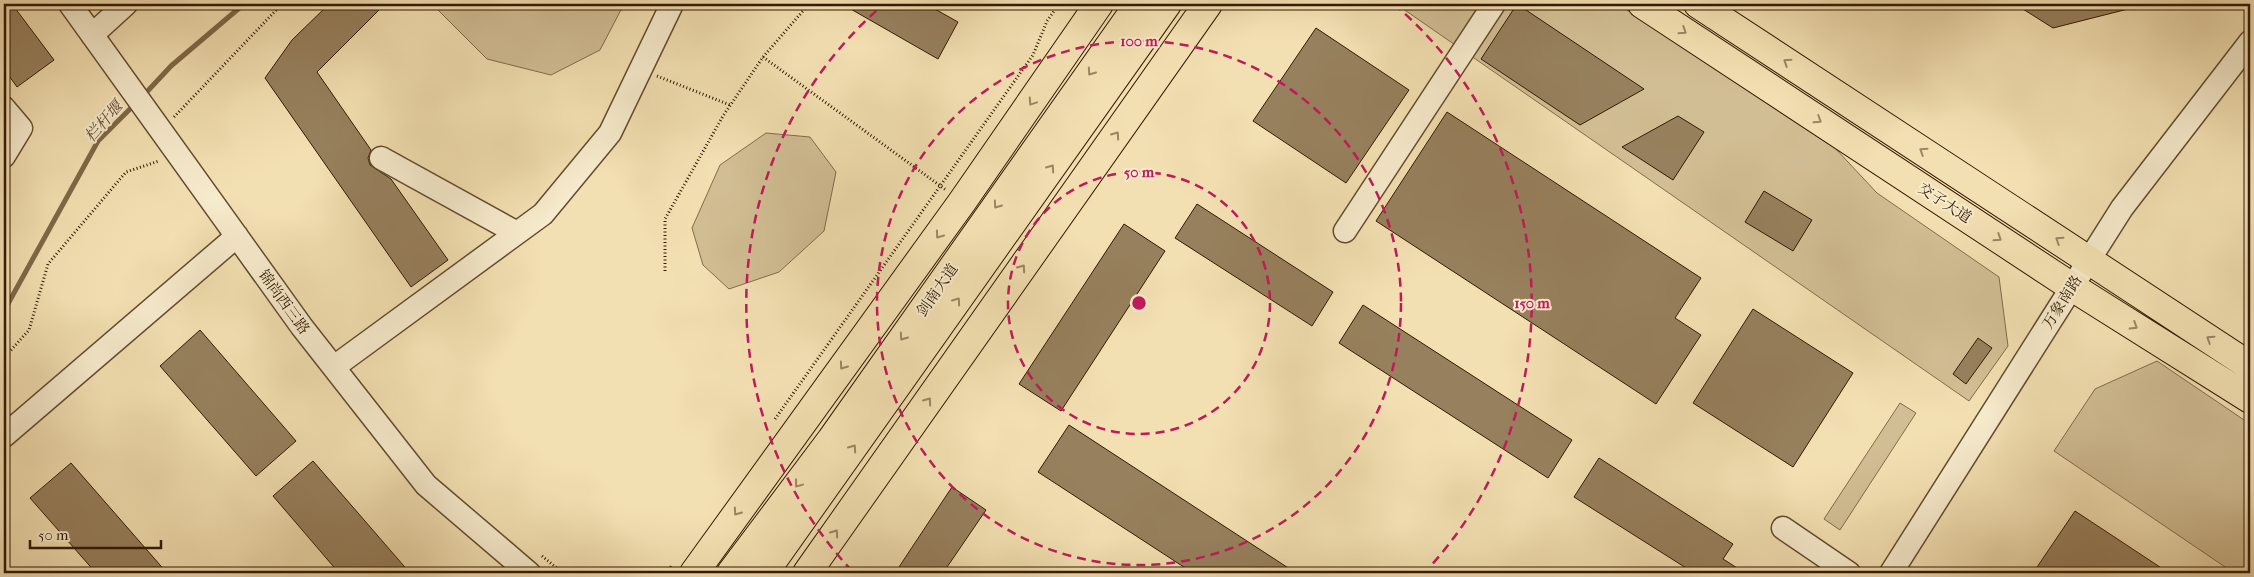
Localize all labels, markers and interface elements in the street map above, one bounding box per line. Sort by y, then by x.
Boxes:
one-way arrow [1677,24,1686,34]
text: 100 m [1120,32,1158,50]
one-way arrow [1784,59,1793,68]
one-way arrow [1088,66,1097,76]
water label: 栏杆堰 [80,95,128,146]
one-way arrow [1028,96,1038,105]
one-way arrow [1813,114,1822,123]
one-way arrow [1110,132,1118,141]
one-way arrow [1920,148,1929,158]
text: 50 m [1124,163,1155,181]
one-way arrow [1045,164,1054,174]
street label: 交子大道 [1915,179,1975,227]
one-way arrow [994,199,1003,209]
one-way arrow [936,229,944,238]
one-way arrow [1992,232,2001,242]
one-way arrow [2056,237,2065,247]
street label: 剑南大道 [912,260,962,320]
one-way arrow [1016,264,1025,274]
street label: 锦尚西三路 [255,266,313,338]
street label: 万象南路 [2038,272,2086,332]
centre of rings [1130,294,1148,312]
text: 150 m [1514,294,1550,312]
one-way arrow [951,297,960,307]
one-way arrow [2129,320,2138,330]
one-way arrow [900,332,909,341]
one-way arrow [2206,336,2215,346]
one-way arrow [840,360,849,370]
one-way arrow [922,397,931,406]
one-way arrow [847,444,856,454]
one-way arrow [795,478,804,488]
one-way arrow [734,506,743,516]
scale bar [30,517,161,549]
text: 50 m [38,526,69,544]
one-way arrow [829,530,838,539]

